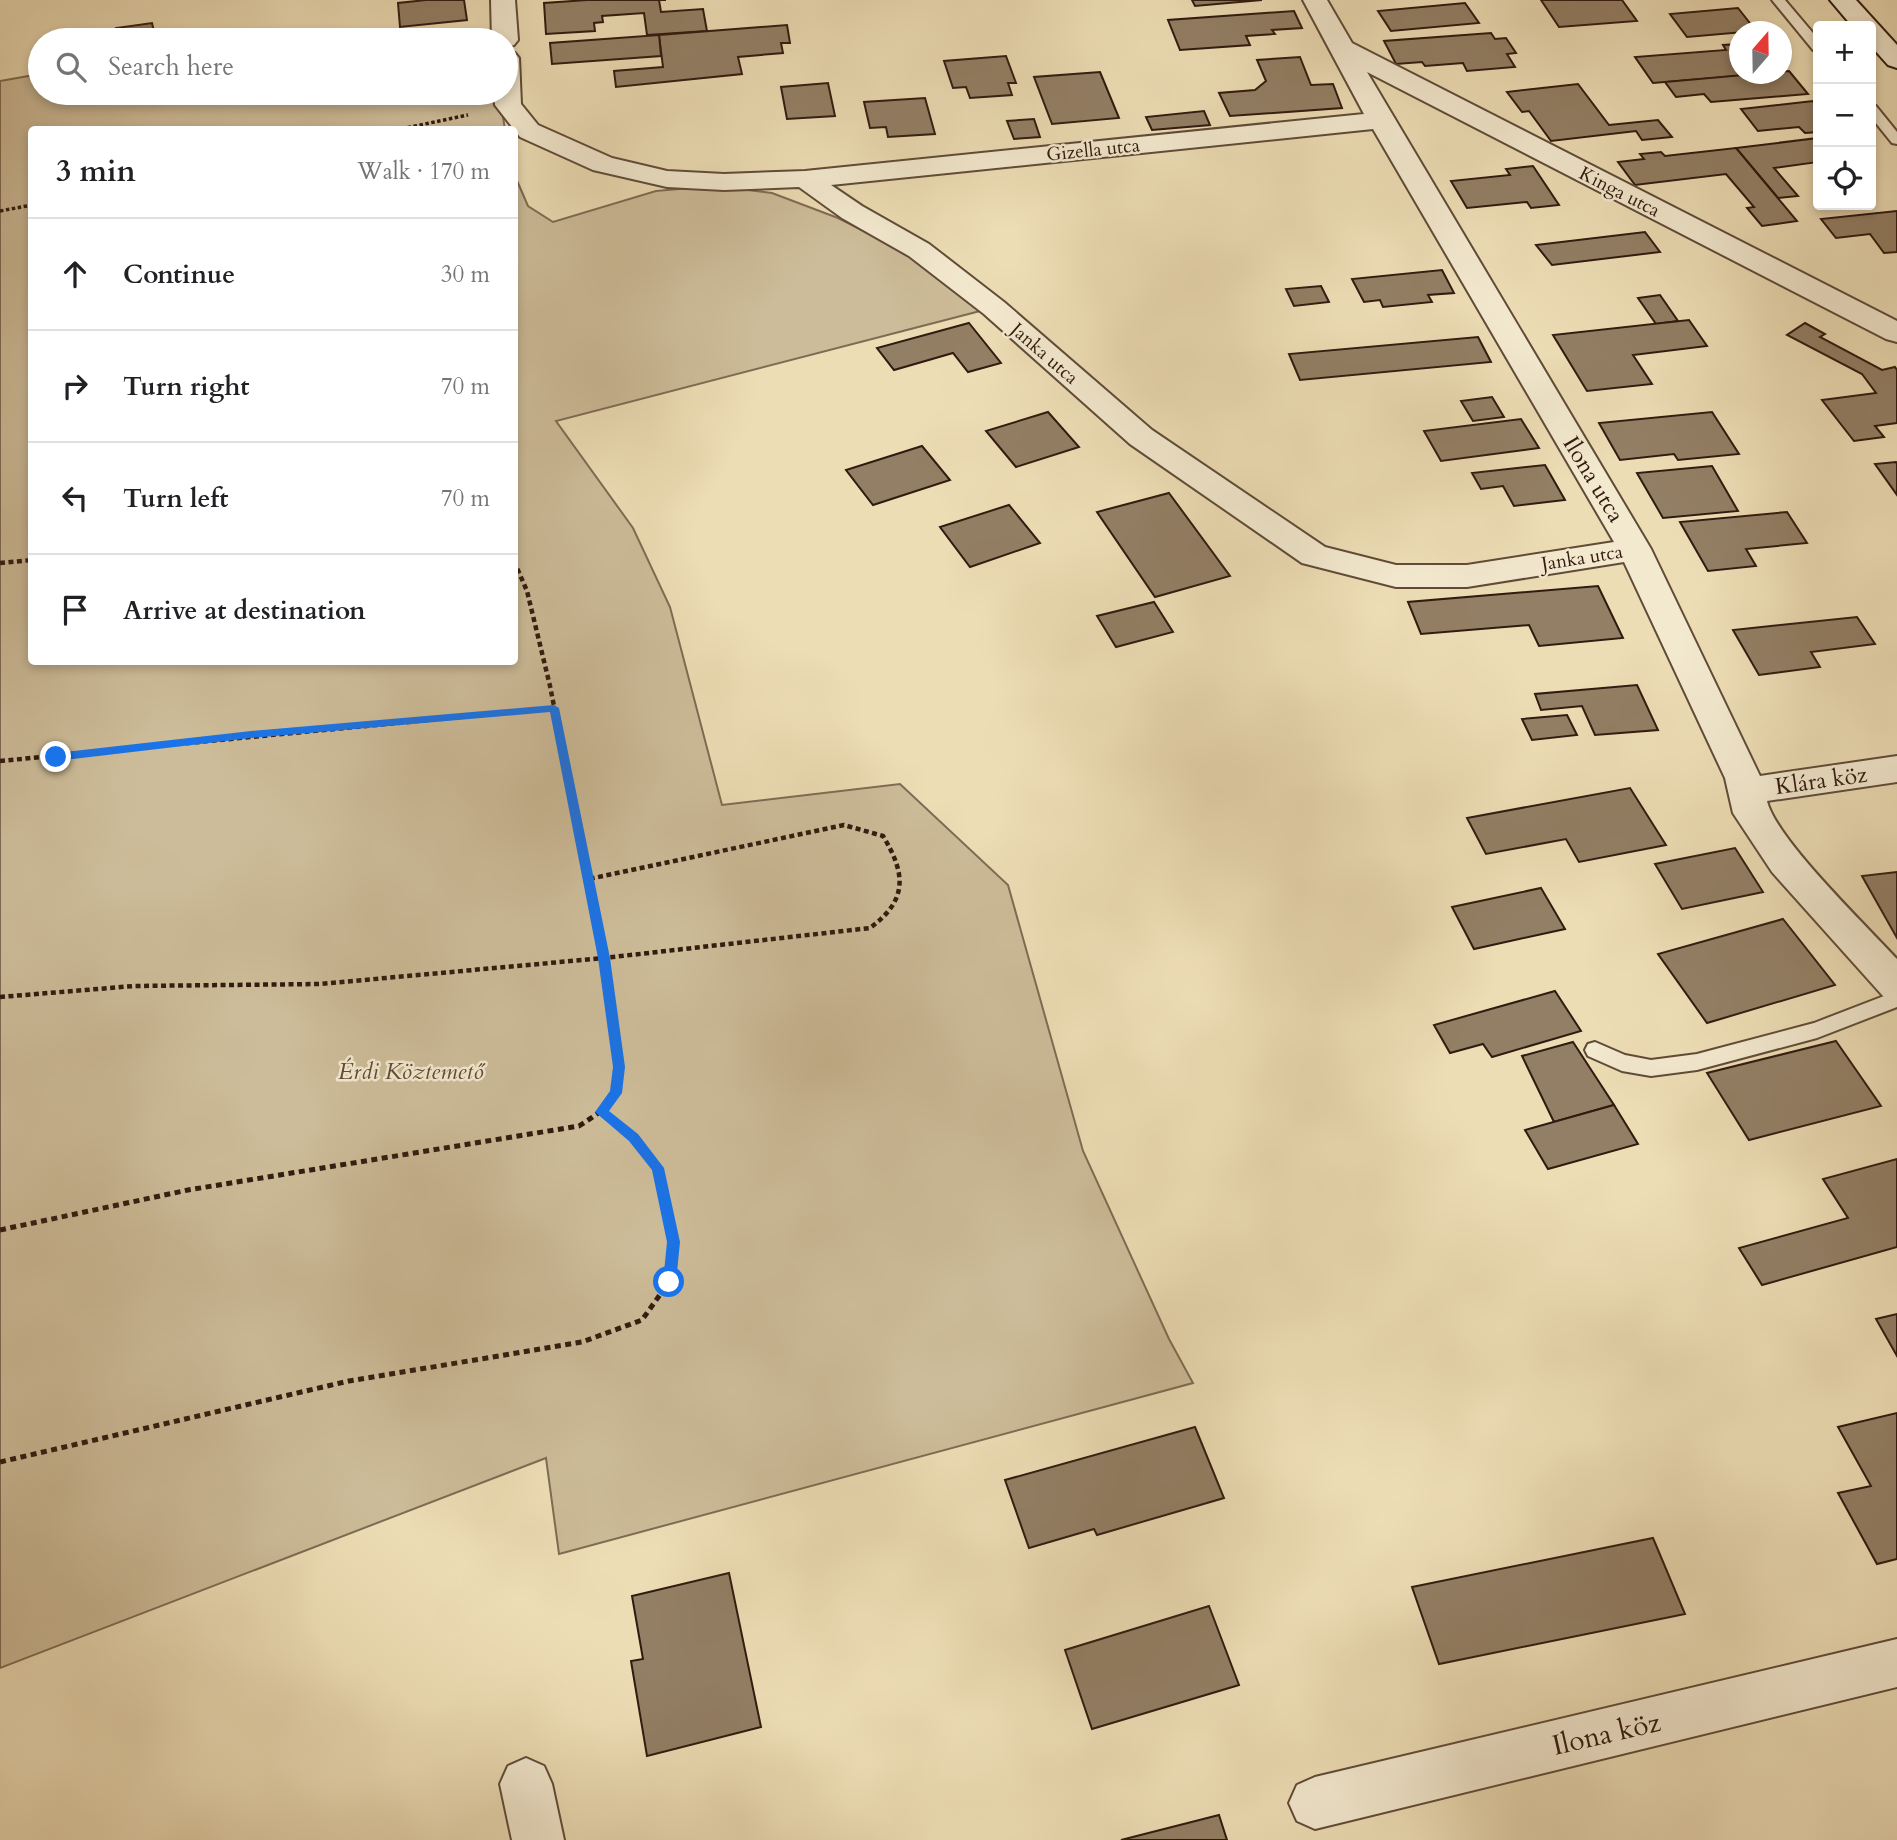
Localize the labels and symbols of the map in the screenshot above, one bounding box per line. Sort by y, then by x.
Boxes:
north arrow [1729,21,1792,84]
street label: Gizella utca [1045,132,1141,168]
street label: Kinga utca [1575,160,1664,223]
street label: Janka utca [1003,315,1084,391]
street label: Ilona utca [1556,430,1632,528]
street label: Janka utca [1537,539,1625,578]
route end [40,741,71,772]
street label: Klára köz [1773,759,1869,802]
park label: Érdi Köztemető [338,1056,486,1087]
route start [653,1266,684,1297]
street label: Ilona köz [1548,1703,1665,1765]

